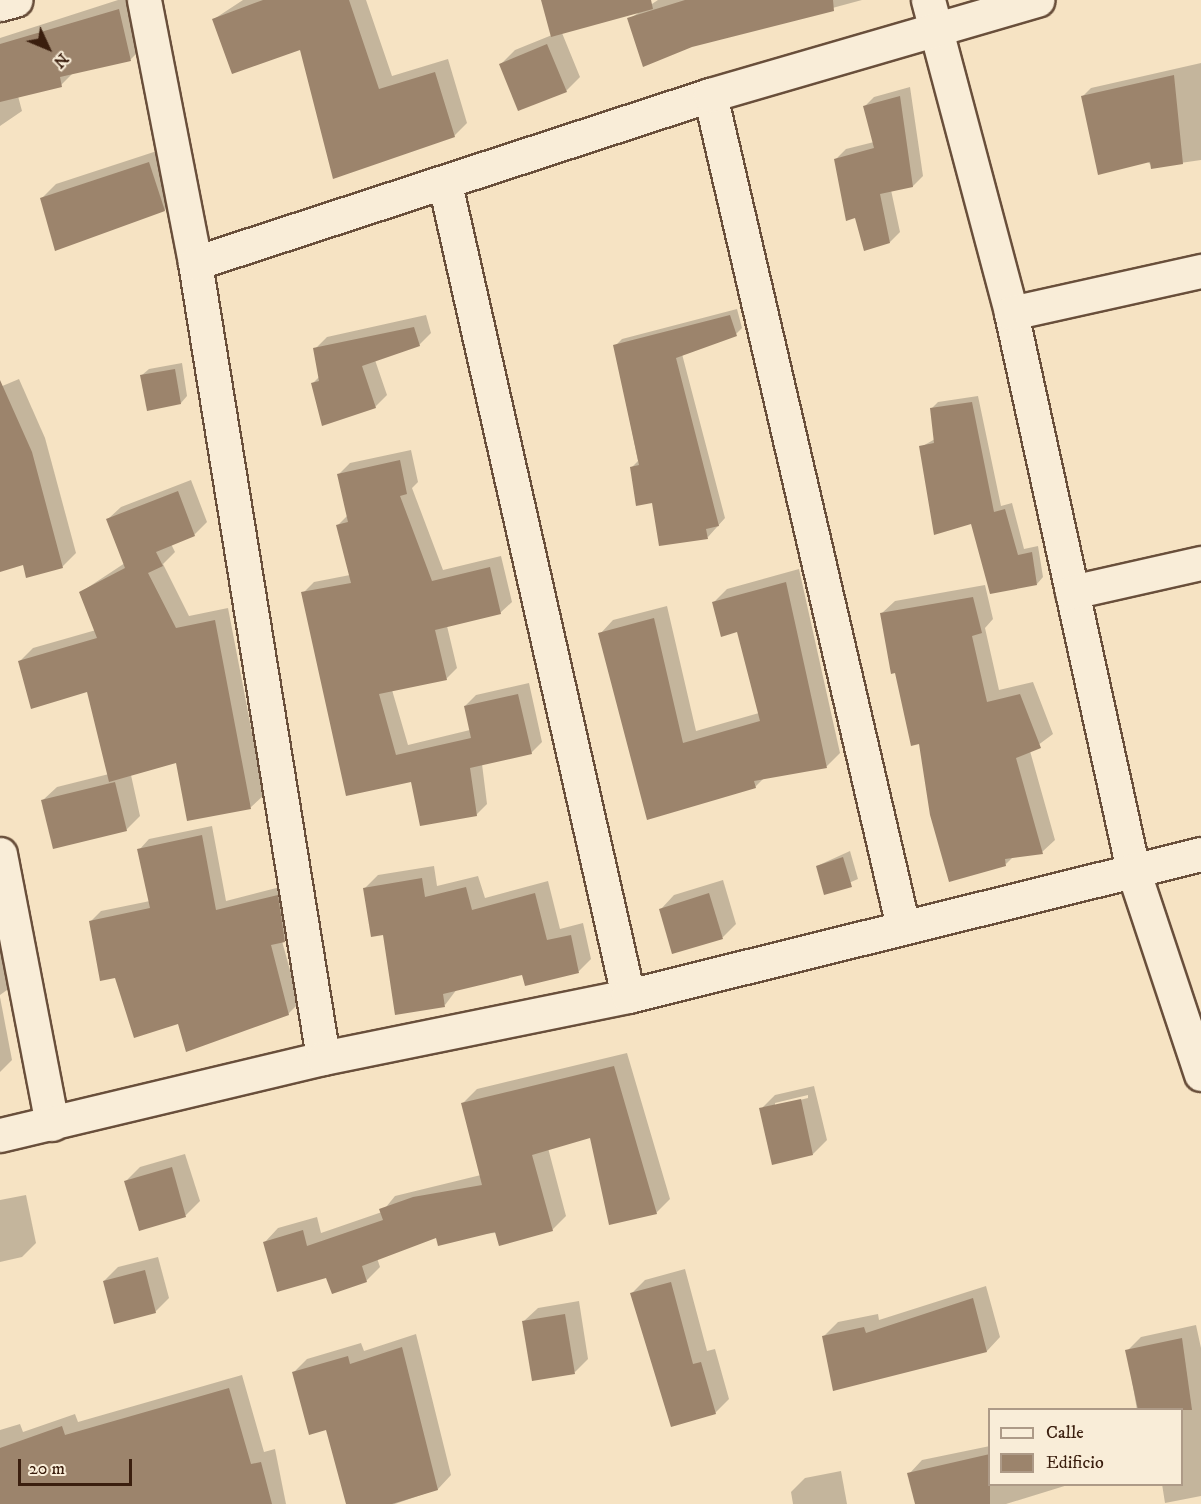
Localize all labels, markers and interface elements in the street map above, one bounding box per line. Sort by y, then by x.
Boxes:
north arrow [18,18,78,78]
text: N [49,49,73,72]
legend [988,1408,1183,1486]
text: Calle [1046,1422,1084,1444]
scale bar [21,1447,135,1485]
text: Edificio [1046,1452,1104,1474]
text: 20 m [29,1458,65,1480]

